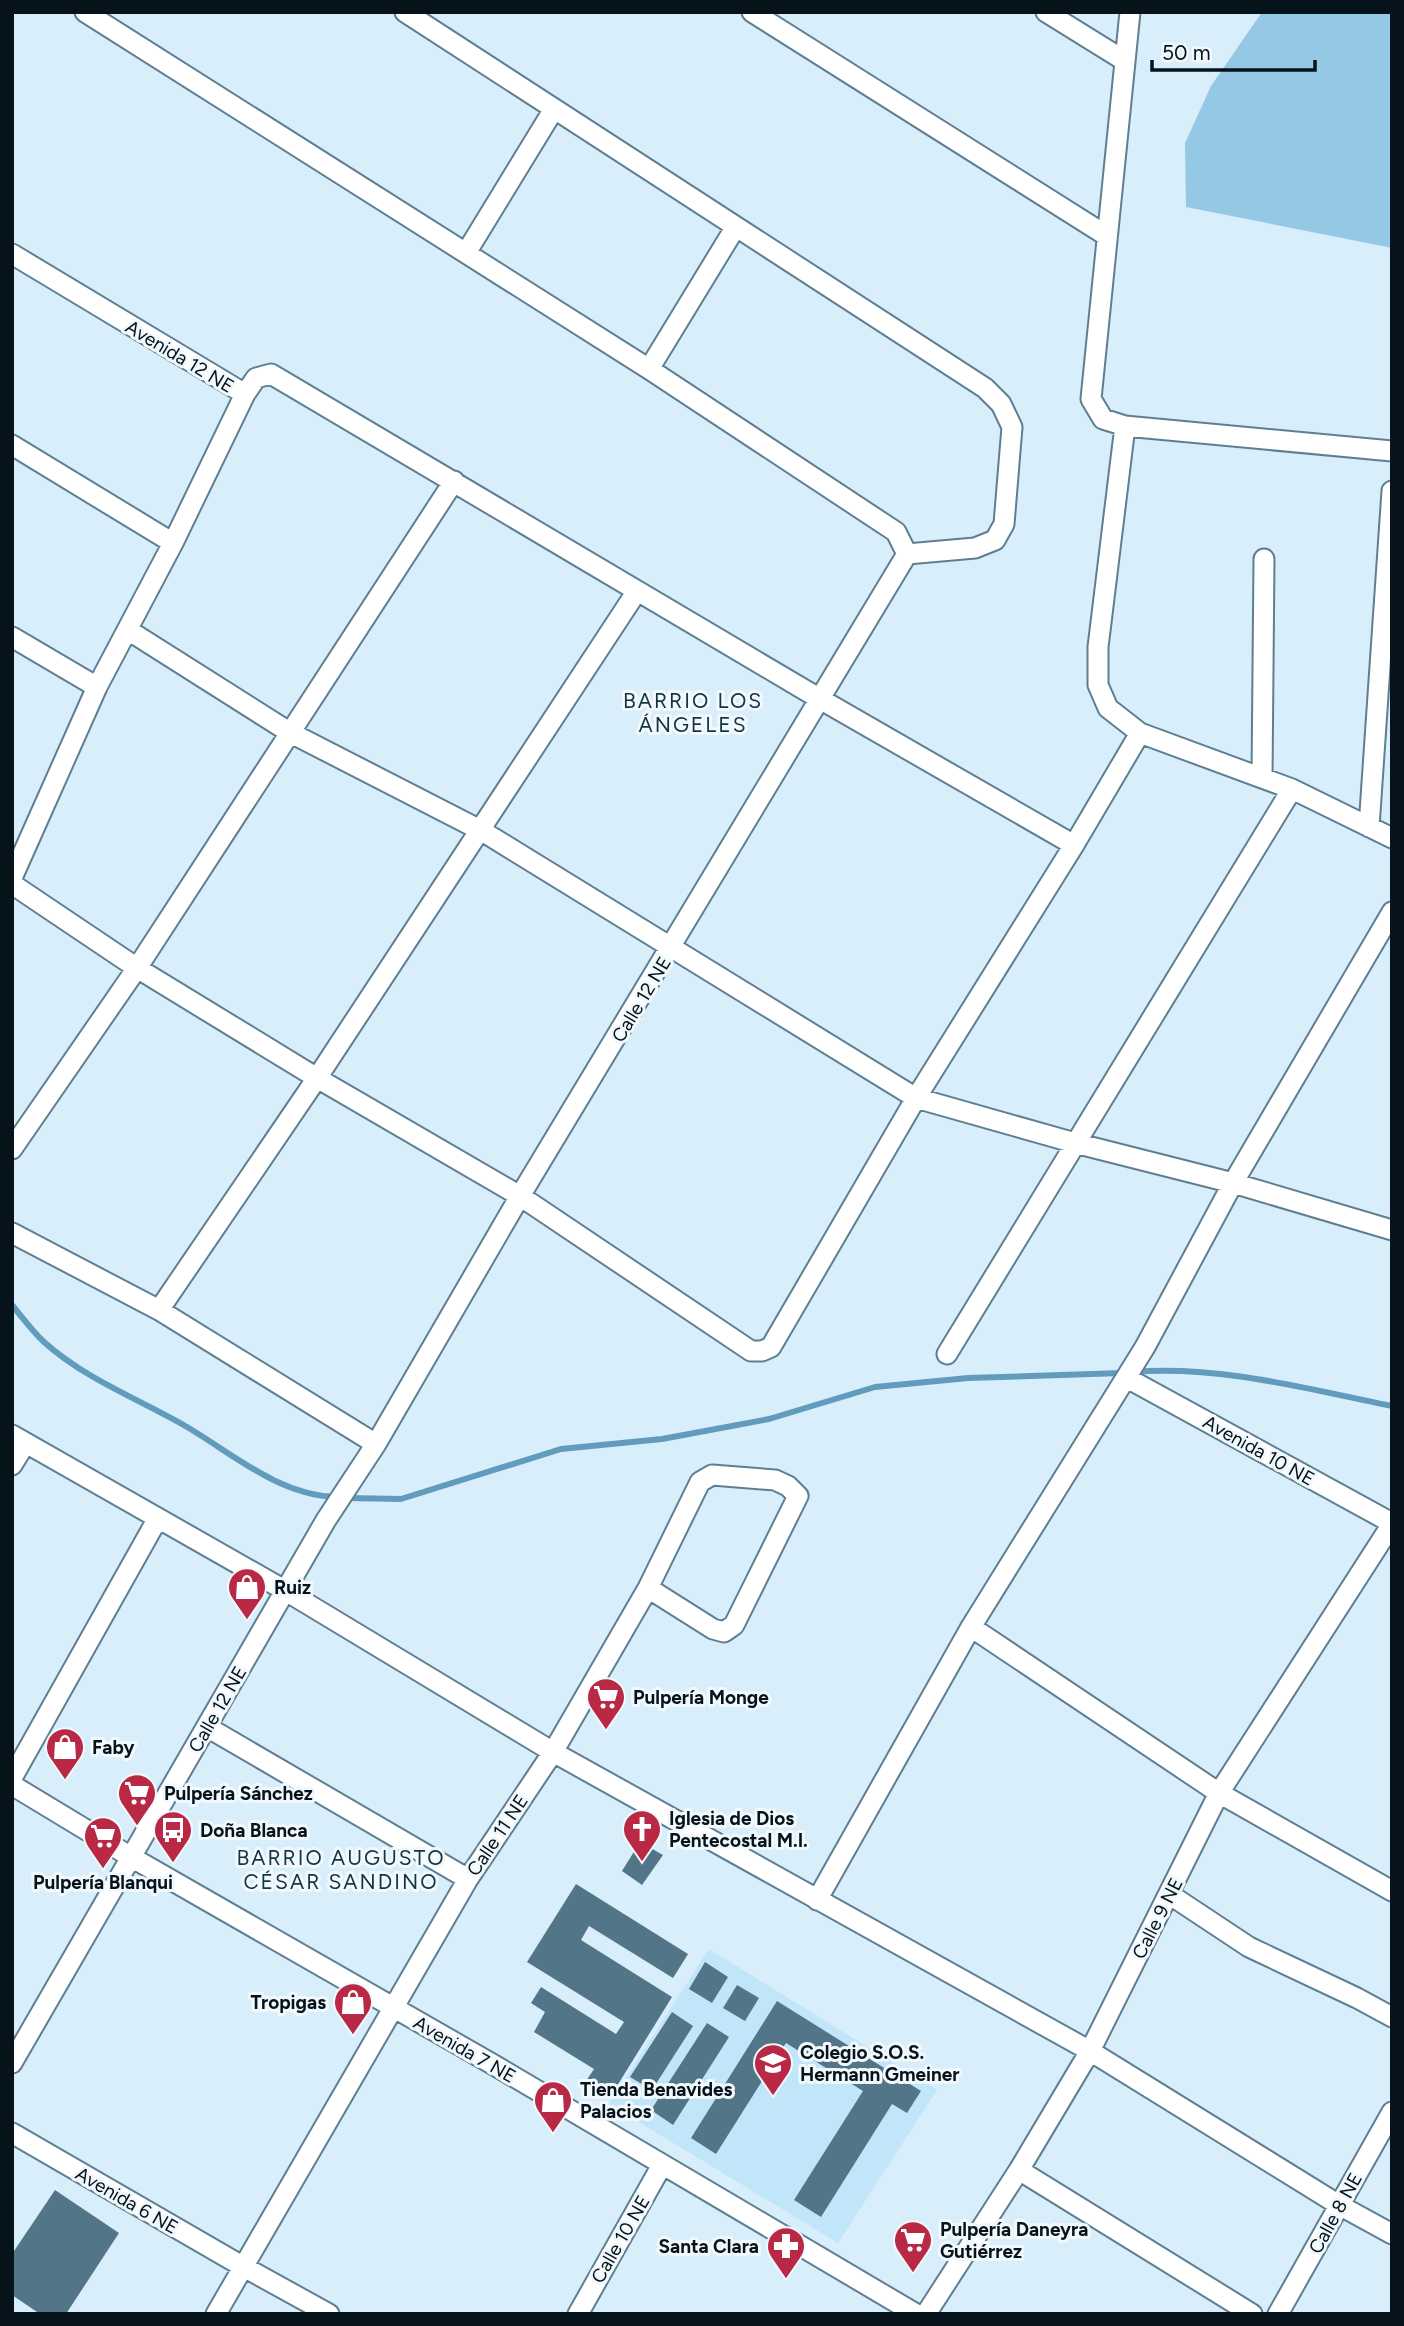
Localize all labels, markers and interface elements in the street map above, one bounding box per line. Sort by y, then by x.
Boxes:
scale bar [1152,28,1315,72]
text: 50 m [1162,40,1211,65]
street label: Avenida 12 NE [121,315,238,398]
district label: BARRIO LOS ÁNGELES [623,688,763,737]
street label: Calle 12 NE [607,952,676,1046]
street label: Avenida 10 NE [1199,1410,1319,1491]
shop icon: Ruiz [226,1566,268,1621]
place label: Ruiz [274,1576,311,1599]
street label: Calle 12 NE [183,1662,251,1757]
supermarket icon: Pulpería Monge [585,1676,627,1731]
place label: Pulpería Monge [633,1686,769,1709]
shop icon: Faby [44,1726,86,1781]
place label: Faby [92,1736,134,1759]
supermarket icon: Pulpería Sánchez [116,1772,158,1827]
place label: Pulpería Sánchez [164,1782,313,1805]
street label: Calle 11 NE [462,1790,533,1880]
place label: Iglesia de Dios Pentecostal M.I. [669,1807,808,1852]
church icon: Iglesia de Dios Pentecostal M.I. [621,1808,663,1863]
bus stop icon: Doña Blanca [152,1809,194,1864]
supermarket icon: Pulpería Blanqui [82,1815,124,1870]
place label: Doña Blanca [200,1819,308,1842]
district label: BARRIO AUGUSTO CÉSAR SANDINO [236,1845,446,1894]
place label: Pulpería Blanqui [33,1871,173,1894]
street label: Calle 9 NE [1127,1874,1188,1963]
shop icon: Tropigas [332,1981,374,2036]
place label: Tropigas [251,1991,326,2014]
street label: Avenida 7 NE [410,2011,520,2088]
place label: Colegio S.O.S. Hermann Gmeiner [800,2041,960,2086]
school or university icon: Colegio S.O.S. Hermann Gmeiner [752,2042,794,2097]
place label: Tienda Benavides Palacios [580,2078,733,2123]
shop icon: Tienda Benavides Palacios [532,2079,574,2134]
street label: Avenida 6 NE [71,2162,182,2239]
street label: Calle 8 NE [1304,2169,1367,2258]
street label: Calle 10 NE [586,2191,655,2287]
place label: Pulpería Daneyra Gutiérrez [940,2218,1088,2263]
supermarket icon: Pulpería Daneyra Gutiérrez [892,2219,934,2274]
pharmacy icon: Santa Clara [765,2225,807,2280]
place label: Santa Clara [659,2235,759,2258]

